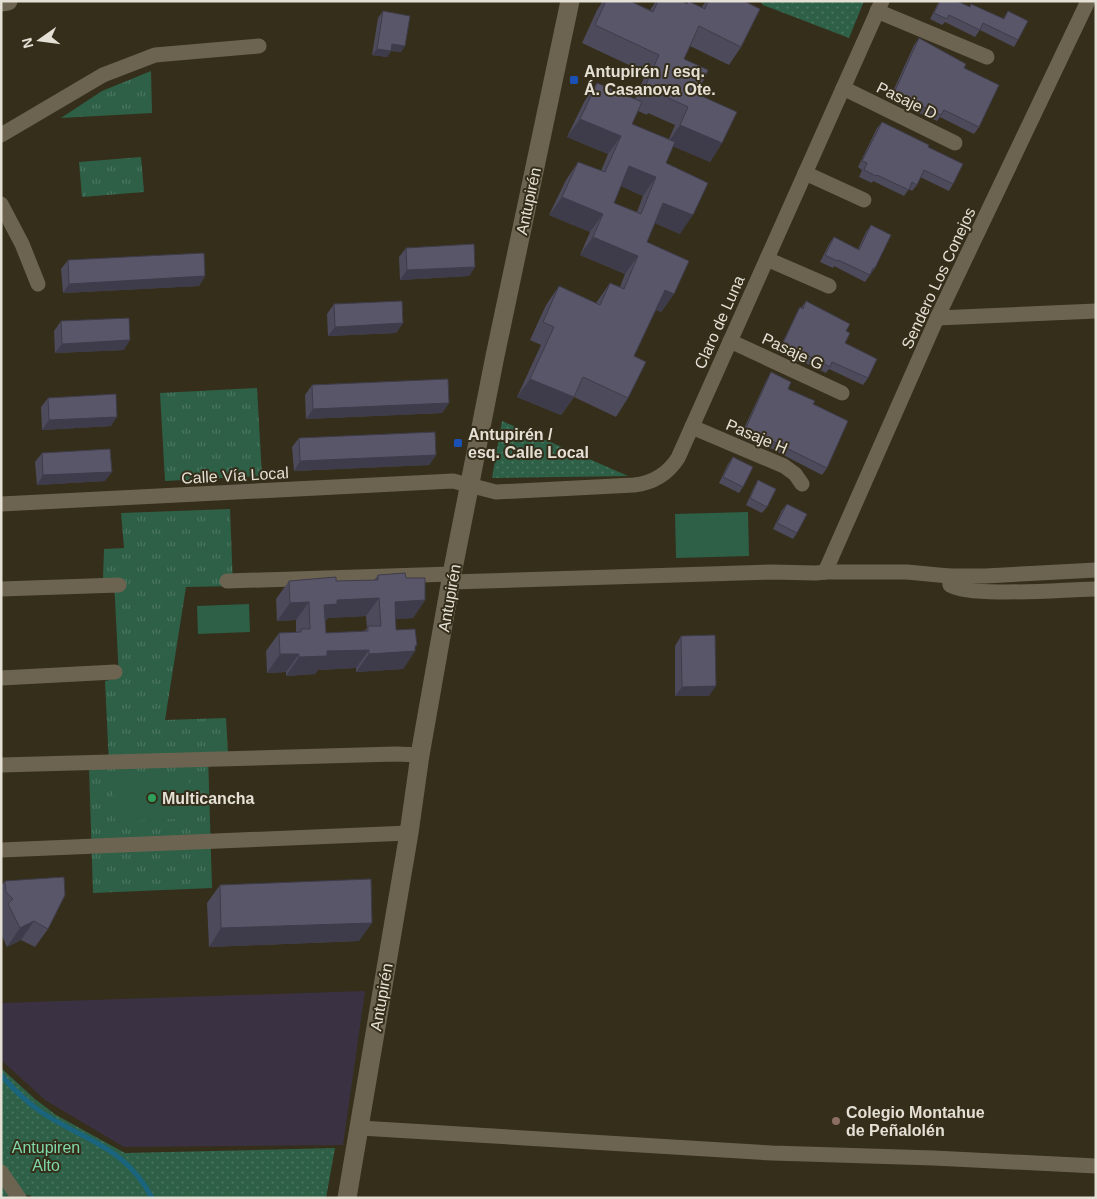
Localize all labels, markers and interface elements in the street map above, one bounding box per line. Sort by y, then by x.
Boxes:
north arrow [15,15,65,65]
text: N [18,36,36,50]
place label: Antupirén / esq. Á. Casanova Ote. [584,63,716,98]
marker: Antupirén / esq. Á. Casanova Ote. [568,74,580,86]
street label: Pasaje D [874,79,940,122]
street label: Antupirén [513,166,544,236]
street label: Sendero Los Conejos [898,205,979,352]
street label: Claro de Luna [691,273,748,372]
street label: Pasaje G [759,330,826,373]
street label: Pasaje H [724,416,790,457]
place label: Antupirén / esq. Calle Local [468,426,589,461]
marker: Antupirén / esq. Calle Local [452,437,464,449]
street label: Calle Vía Local [181,464,289,487]
street label: Antupirén [435,563,464,633]
place label: Multicancha [162,790,255,807]
marker: Multicancha [146,792,158,804]
street label: Antupirén [367,962,396,1032]
place label: Colegio Montahue de Peñalolén [846,1104,985,1139]
marker: Colegio Montahue de Peñalolén [830,1115,842,1127]
park label: Antupiren Alto [12,1139,80,1174]

